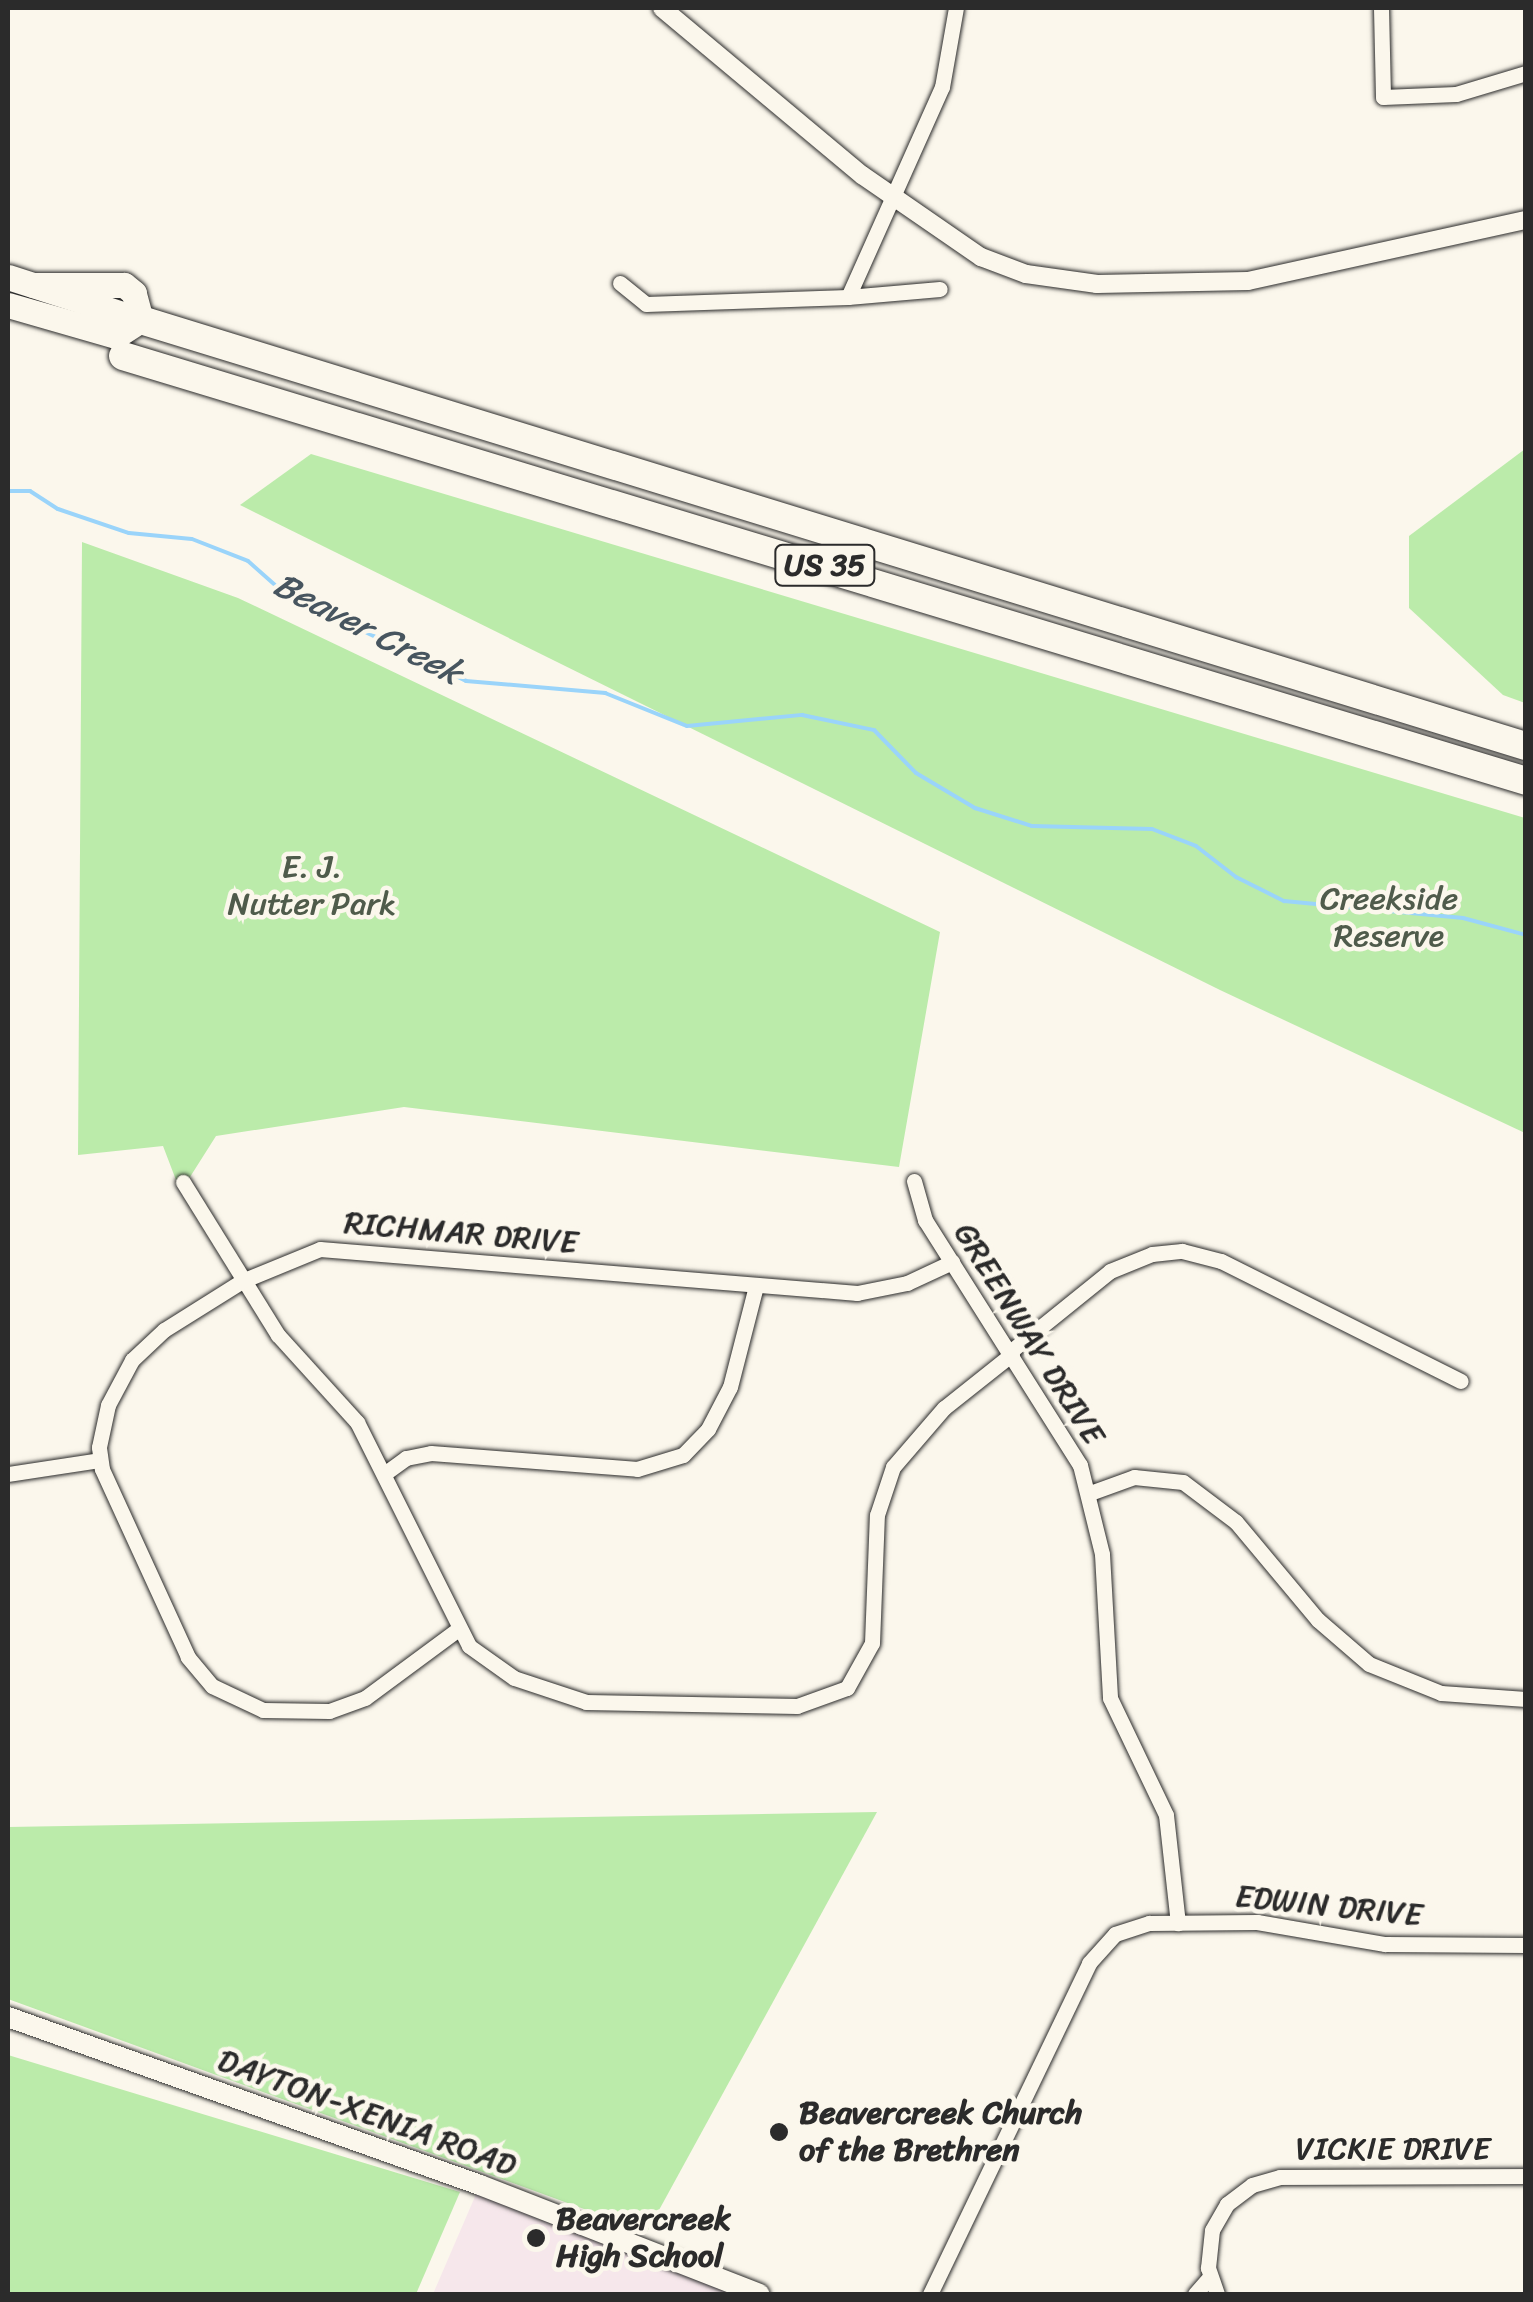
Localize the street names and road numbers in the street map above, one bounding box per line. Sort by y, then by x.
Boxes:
road number: US 35 [772,540,878,590]
street label: RICHMAR DRIVE [341,1204,581,1262]
street label: GREENWAY DRIVE [945,1216,1113,1452]
street label: EDWIN DRIVE [1232,1877,1426,1935]
street label: DAYTON-XENIA ROAD [213,2041,521,2185]
street label: VICKIE DRIVE [1296,2130,1490,2168]

